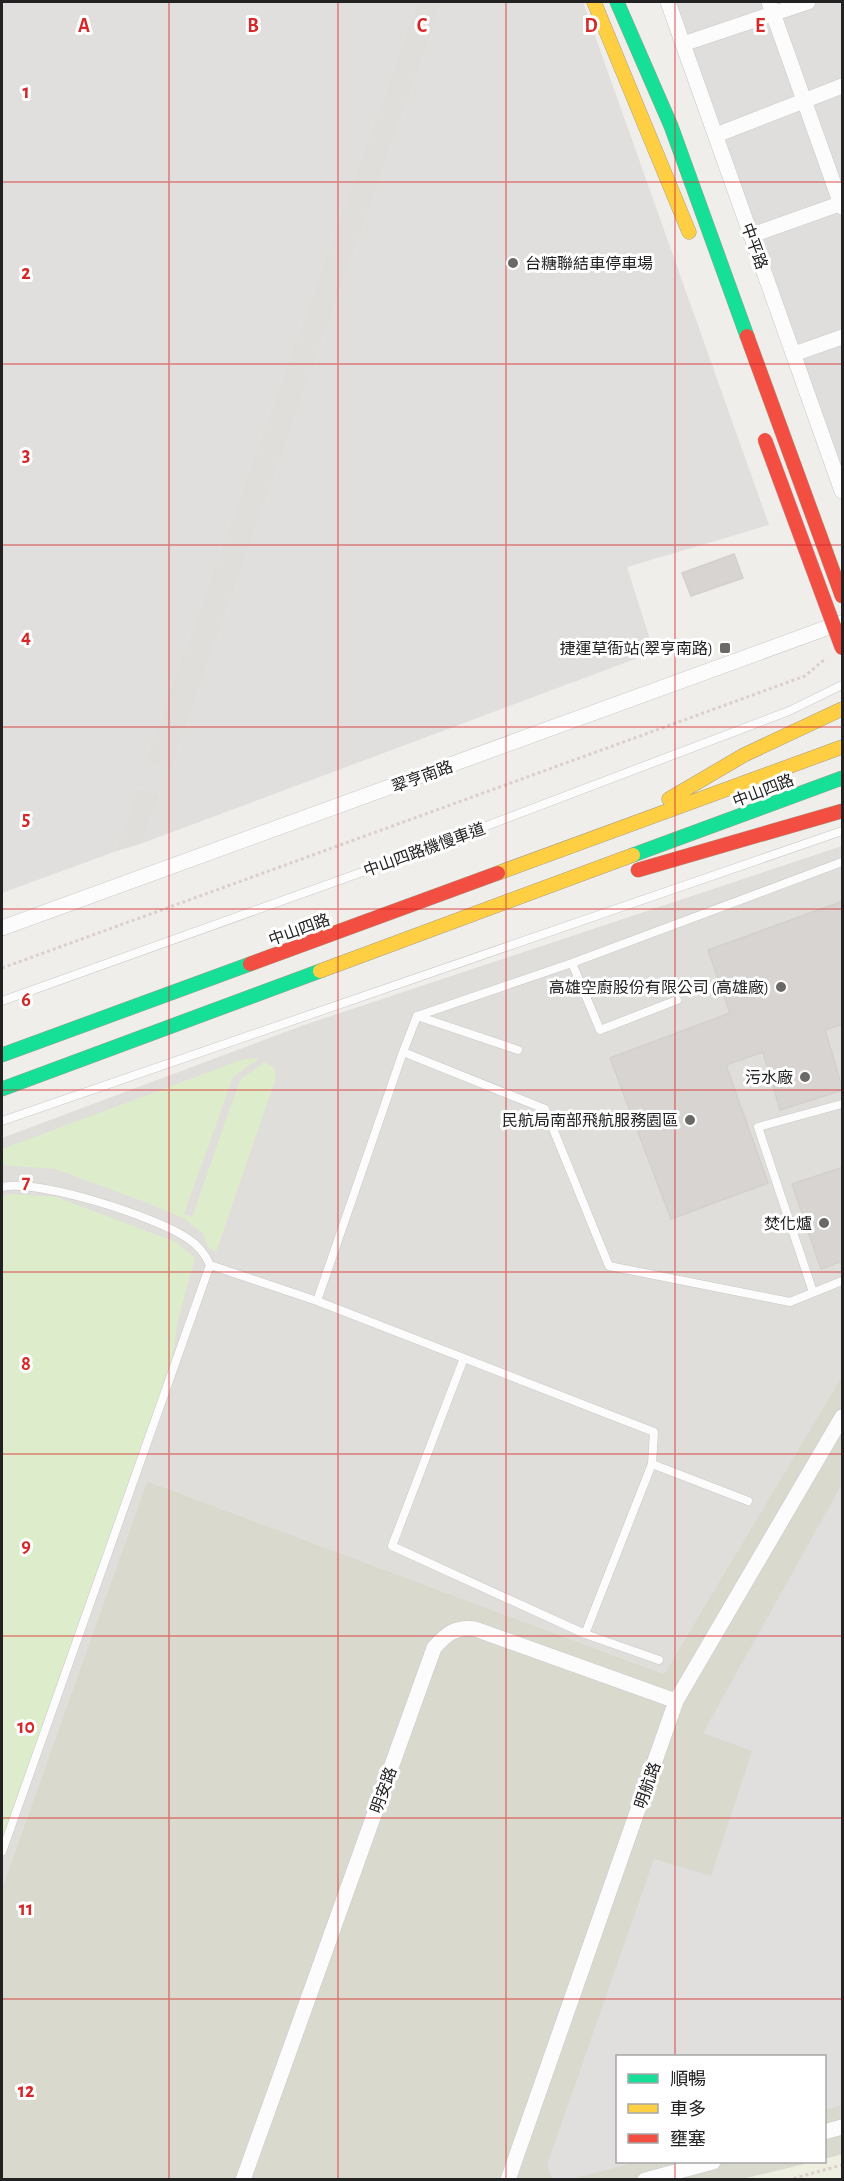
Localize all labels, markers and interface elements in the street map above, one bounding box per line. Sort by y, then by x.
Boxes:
text: A [78,16,90,36]
text: B [247,16,259,36]
text: C [417,16,428,36]
text: D [584,16,598,36]
text: E [755,16,765,36]
text: 1 [22,82,30,102]
street label: 中平路 [738,221,771,272]
place label: 台糖聯結車停車場 [525,255,653,272]
marker: 台糖聯結車停車場 [506,256,520,270]
text: 2 [21,263,31,283]
text: 3 [22,445,30,465]
text: 4 [21,627,31,647]
place label: 捷運草衙站(翠亨南路) [559,640,713,657]
marker: 捷運草衙站(翠亨南路) [718,641,732,655]
street label: 翠亨南路 [389,758,455,795]
street label: 中山四路 [730,771,796,810]
text: 5 [22,809,30,829]
street label: 中山四路機慢車道 [361,820,487,879]
street label: 中山四路 [266,911,332,948]
place label: 高雄空廚股份有限公司 (高雄廠) [549,979,769,996]
marker: 高雄空廚股份有限公司 (高雄廠) [774,980,788,994]
text: 6 [21,990,31,1010]
place label: 污水廠 [745,1069,793,1086]
marker: 污水廠 [798,1070,812,1084]
place label: 民航局南部飛航服務園區 [502,1112,678,1129]
marker: 民航局南部飛航服務園區 [683,1113,697,1127]
text: 7 [22,1172,31,1192]
place label: 焚化爐 [764,1215,812,1232]
marker: 焚化爐 [817,1216,831,1230]
text: 8 [21,1354,31,1374]
text: 9 [21,1536,31,1556]
text: 10 [17,1717,35,1737]
street label: 明航路 [632,1760,663,1811]
street label: 明安路 [367,1765,400,1816]
text: 11 [19,1899,33,1919]
legend [616,2055,826,2163]
text: 順暢 [670,2069,706,2089]
text: 12 [18,2081,34,2101]
text: 車多 [670,2099,706,2119]
text: 壅塞 [670,2129,706,2149]

